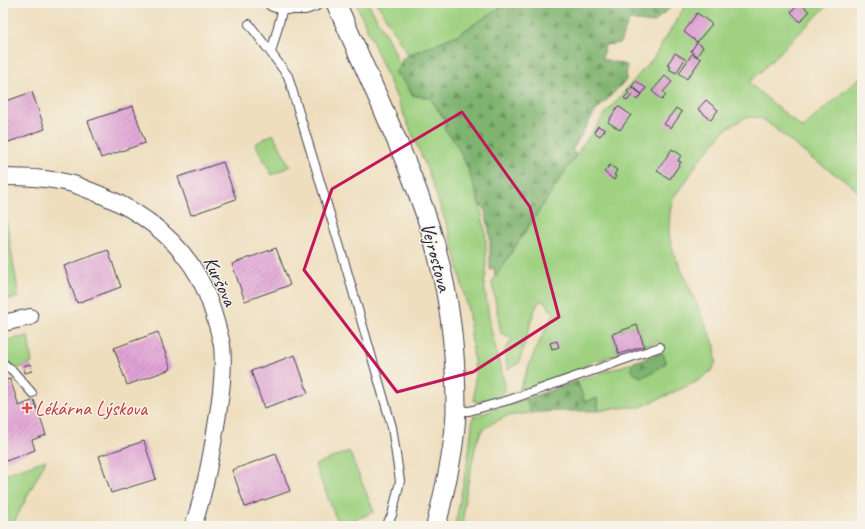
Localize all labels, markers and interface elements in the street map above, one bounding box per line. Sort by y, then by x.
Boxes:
street label: Vejrostova [415,220,457,295]
street label: Kuršova [198,252,243,312]
place label: Lékárna Lýskova [35,396,149,421]
marker: Lékárna Lýskova [22,403,32,413]

